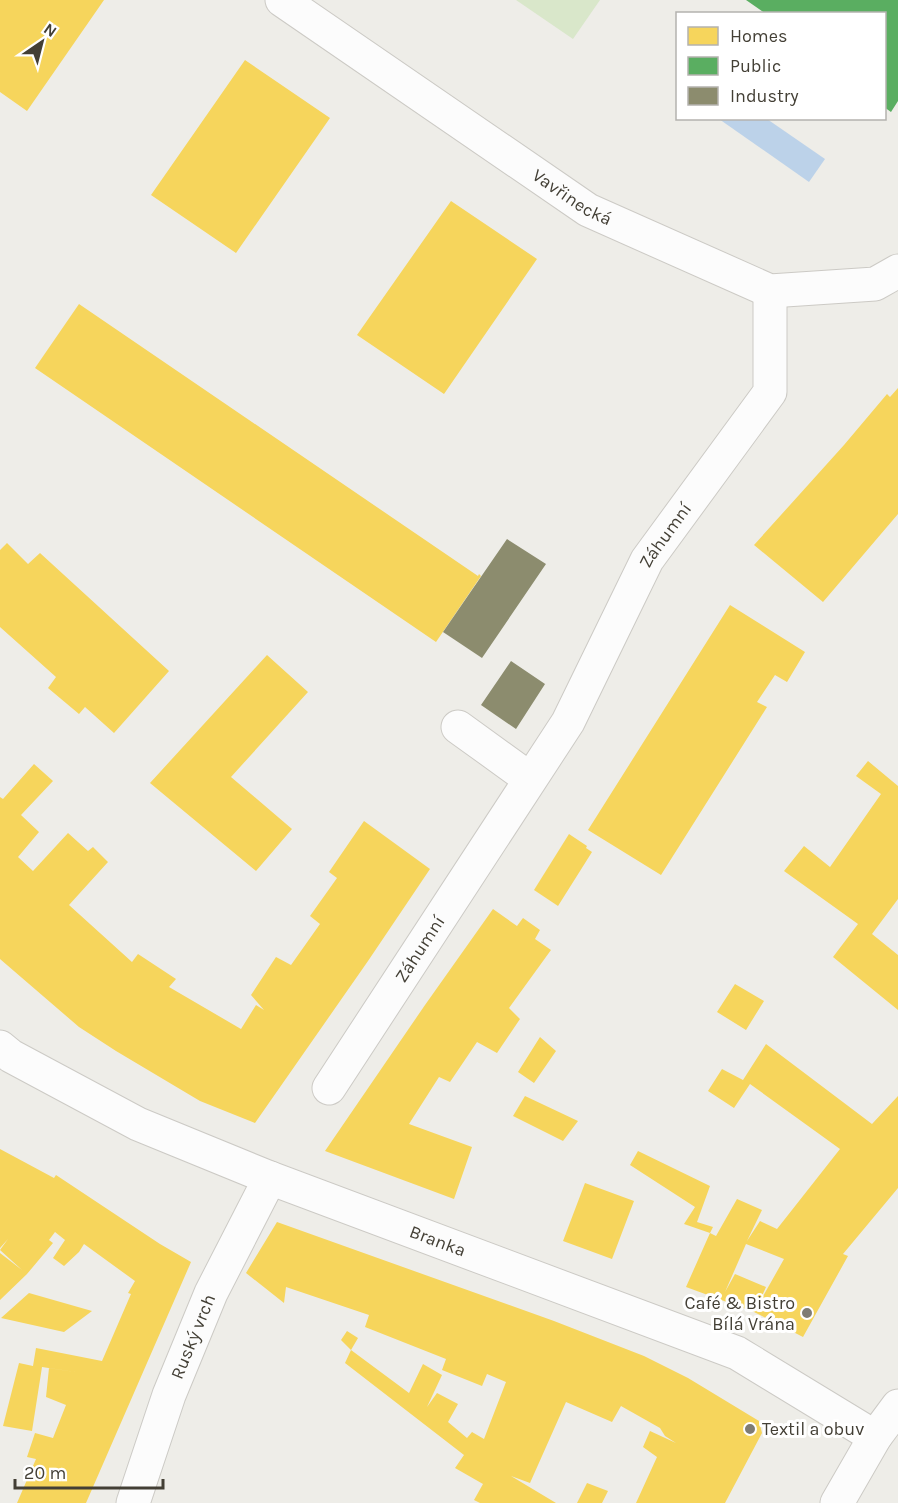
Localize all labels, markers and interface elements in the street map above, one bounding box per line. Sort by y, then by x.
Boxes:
north arrow [12,12,72,72]
legend [676,12,886,120]
text: N [40,19,60,41]
text: Homes [730,25,787,47]
text: Public [730,55,781,77]
text: Industry [730,85,799,107]
street label: Vavřinecká [528,164,615,230]
street label: Záhumní [634,498,697,571]
street label: Záhumní [390,911,450,987]
street label: Branka [406,1220,469,1261]
street label: Ruský vrch [166,1291,220,1382]
place label: Café & Bistro Bílá Vrána [685,1292,795,1335]
marker: Café & Bistro Bílá Vrána [800,1306,814,1320]
place label: Textil a obuv [762,1418,864,1440]
marker: Textil a obuv [743,1422,757,1436]
scale bar [15,1452,164,1490]
text: 20 m [24,1462,66,1484]

